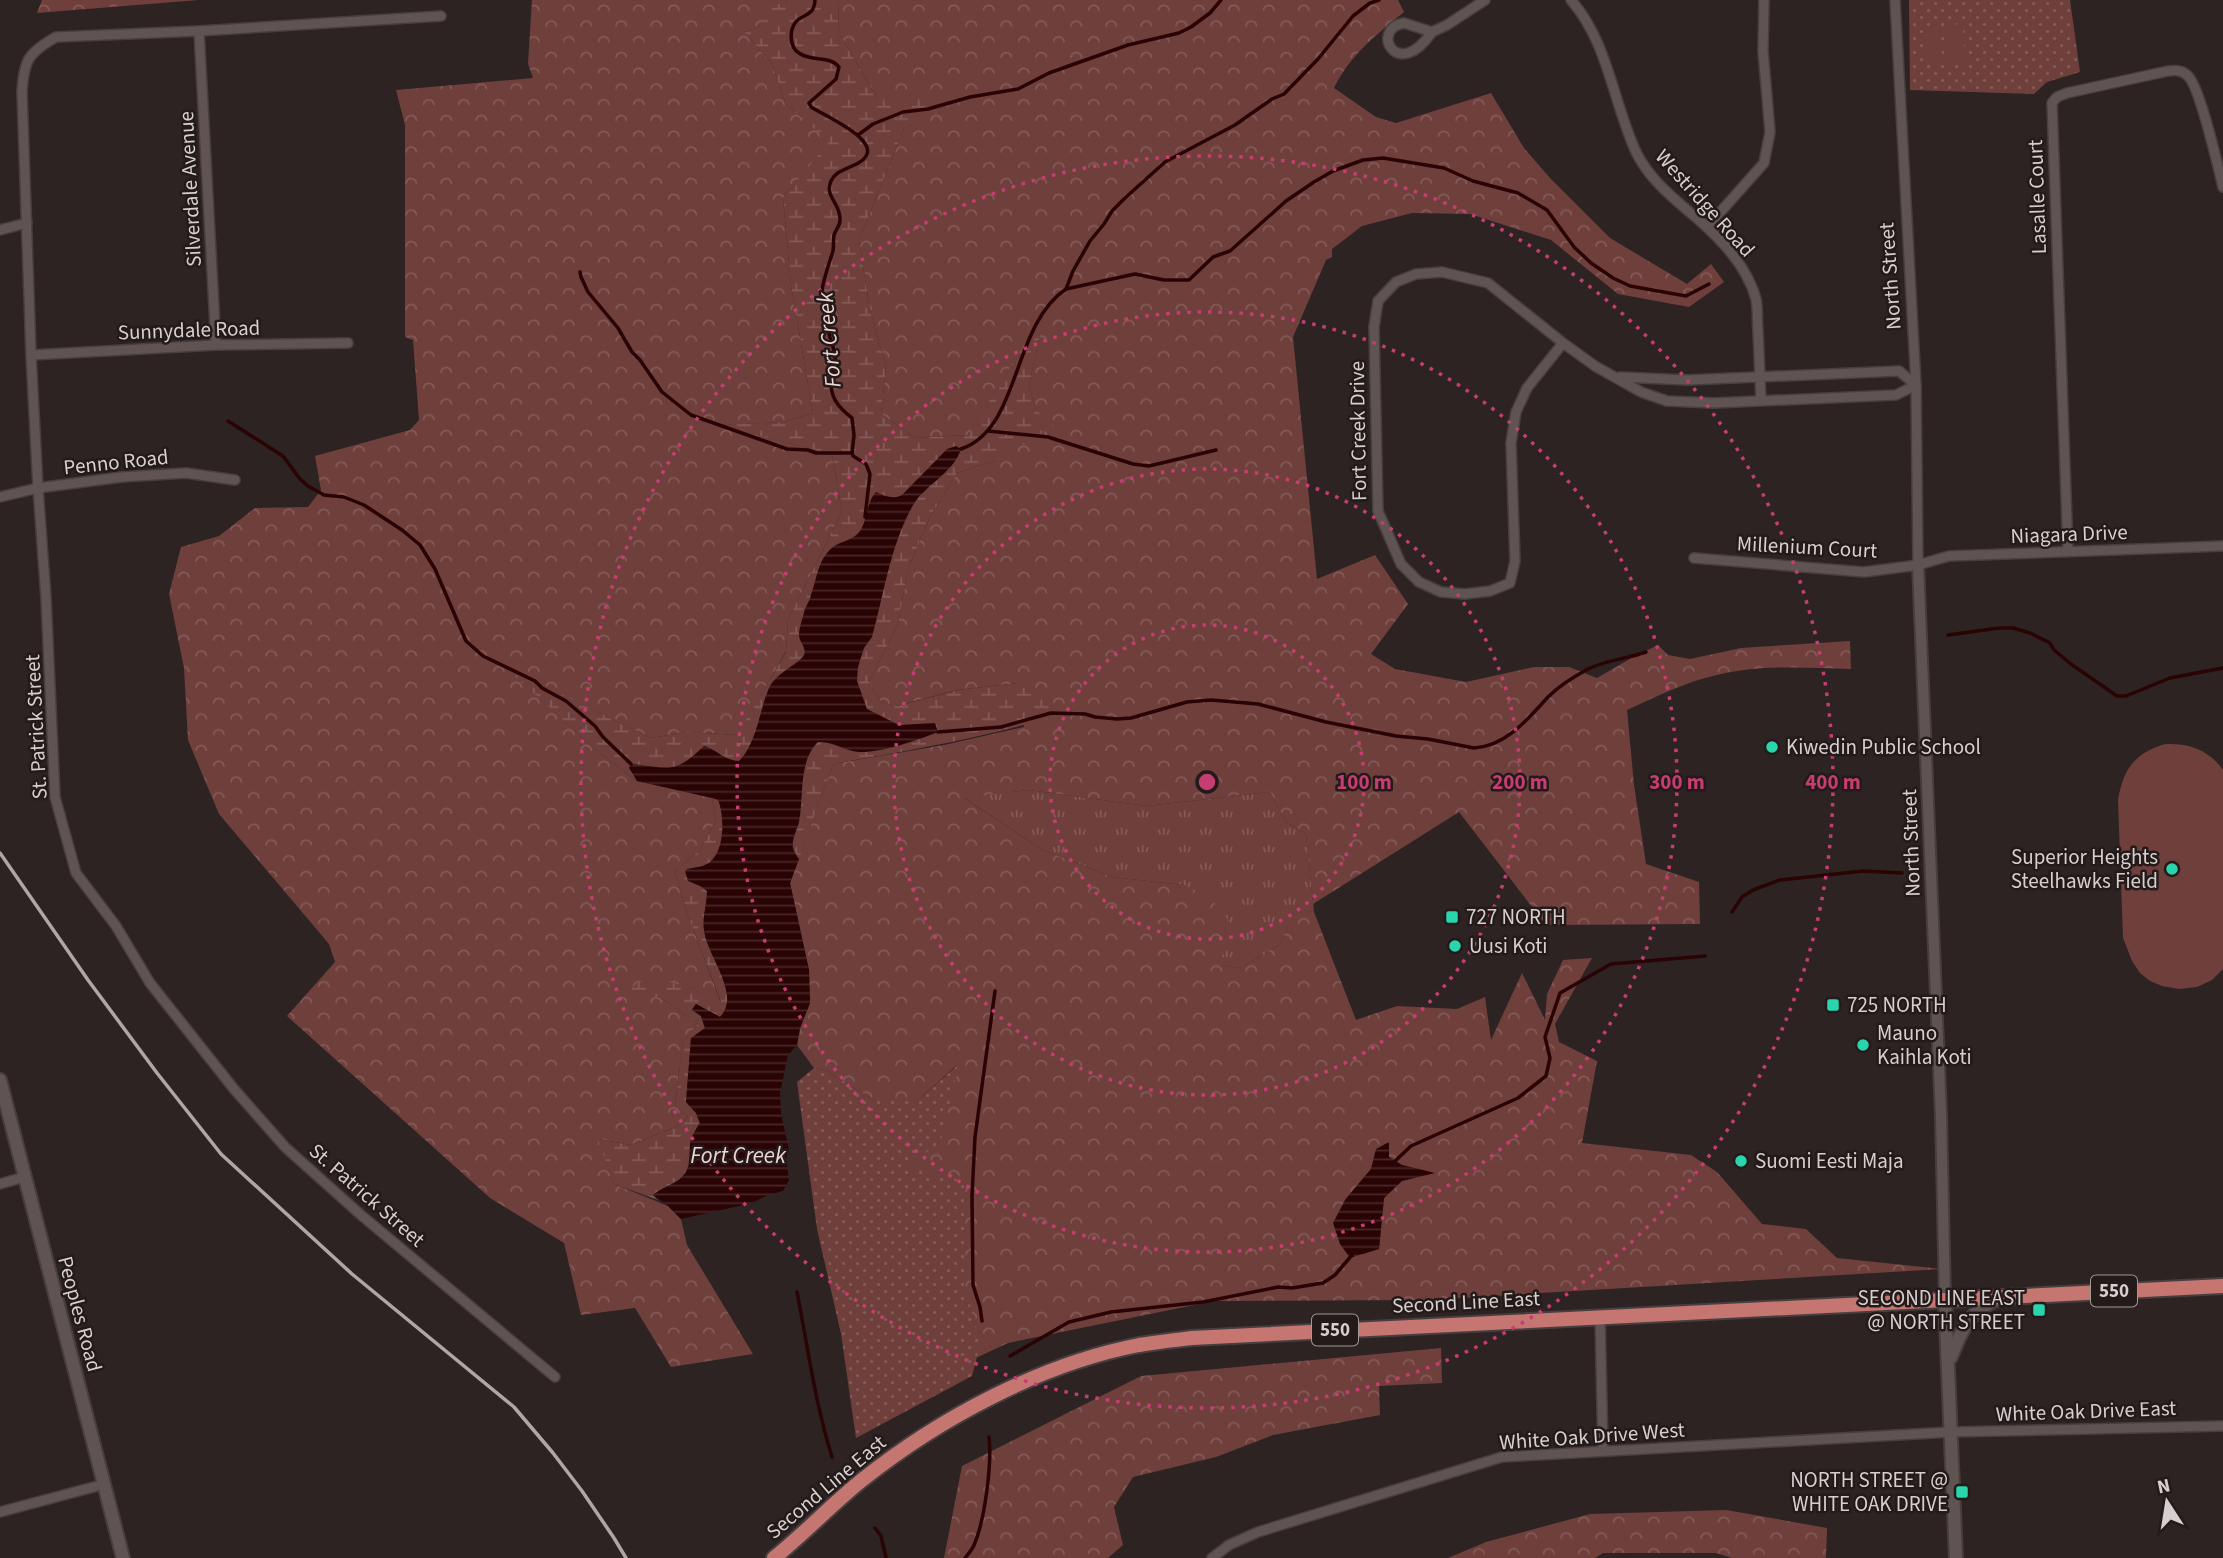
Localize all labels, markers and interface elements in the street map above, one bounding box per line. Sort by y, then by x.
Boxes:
street label: Silverdale Avenue [171,110,209,268]
street label: Lasalle Court [2020,139,2054,255]
street label: Westridge Road [1648,142,1762,264]
street label: North Street [1871,221,1909,331]
water label: Fort Creek [808,290,850,389]
street label: Sunnydale Road [117,313,261,347]
street label: Fort Creek Drive [1342,361,1374,501]
street label: Penno Road [62,442,170,482]
street label: Niagara Drive [2010,517,2128,551]
street label: Millenium Court [1736,528,1878,566]
street label: St. Patrick Street [17,654,55,800]
place label: Kiwedin Public School [1786,732,1981,762]
marker: Kiwedin Public School [1764,739,1780,755]
text: 100 m [1336,767,1392,797]
text: 200 m [1492,767,1548,797]
text: 300 m [1649,767,1705,797]
text: 400 m [1805,767,1861,797]
centre of rings [1195,770,1219,794]
street label: North Street [1894,789,1928,897]
place label: Superior Heights Steelhawks Field [2011,842,2158,896]
marker: Superior Heights Steelhawks Field [2164,861,2180,877]
place label: 727 NORTH [1466,902,1566,932]
marker: 727 NORTH [1444,909,1460,925]
place label: Uusi Koti [1469,931,1547,961]
marker: Uusi Koti [1447,938,1463,954]
place label: 725 NORTH [1847,990,1947,1020]
marker: 725 NORTH [1825,997,1841,1013]
place label: Mauno Kaihla Koti [1877,1018,1972,1072]
marker: Mauno Kaihla Koti [1855,1037,1871,1053]
street label: St. Patrick Street [302,1136,432,1254]
water label: Fort Creek [690,1139,787,1172]
place label: Suomi Eesti Maja [1755,1146,1904,1176]
marker: Suomi Eesti Maja [1733,1153,1749,1169]
street label: Peoples Road [50,1253,110,1375]
road number: 550 [2091,1275,2137,1306]
street label: Second Line East [1391,1283,1541,1321]
place label: SECOND LINE EAST @ NORTH STREET [1858,1283,2025,1337]
marker: SECOND LINE EAST @ NORTH STREET [2031,1302,2047,1318]
road number: 550 [1312,1314,1358,1346]
street label: White Oak Drive East [1995,1393,2177,1429]
street label: White Oak Drive West [1498,1415,1686,1457]
street label: Second Line East [760,1428,892,1546]
place label: NORTH STREET @ WHITE OAK DRIVE [1790,1465,1948,1519]
north arrow [2132,1467,2202,1537]
text: N [2155,1472,2173,1501]
marker: NORTH STREET @ WHITE OAK DRIVE [1954,1484,1970,1500]

